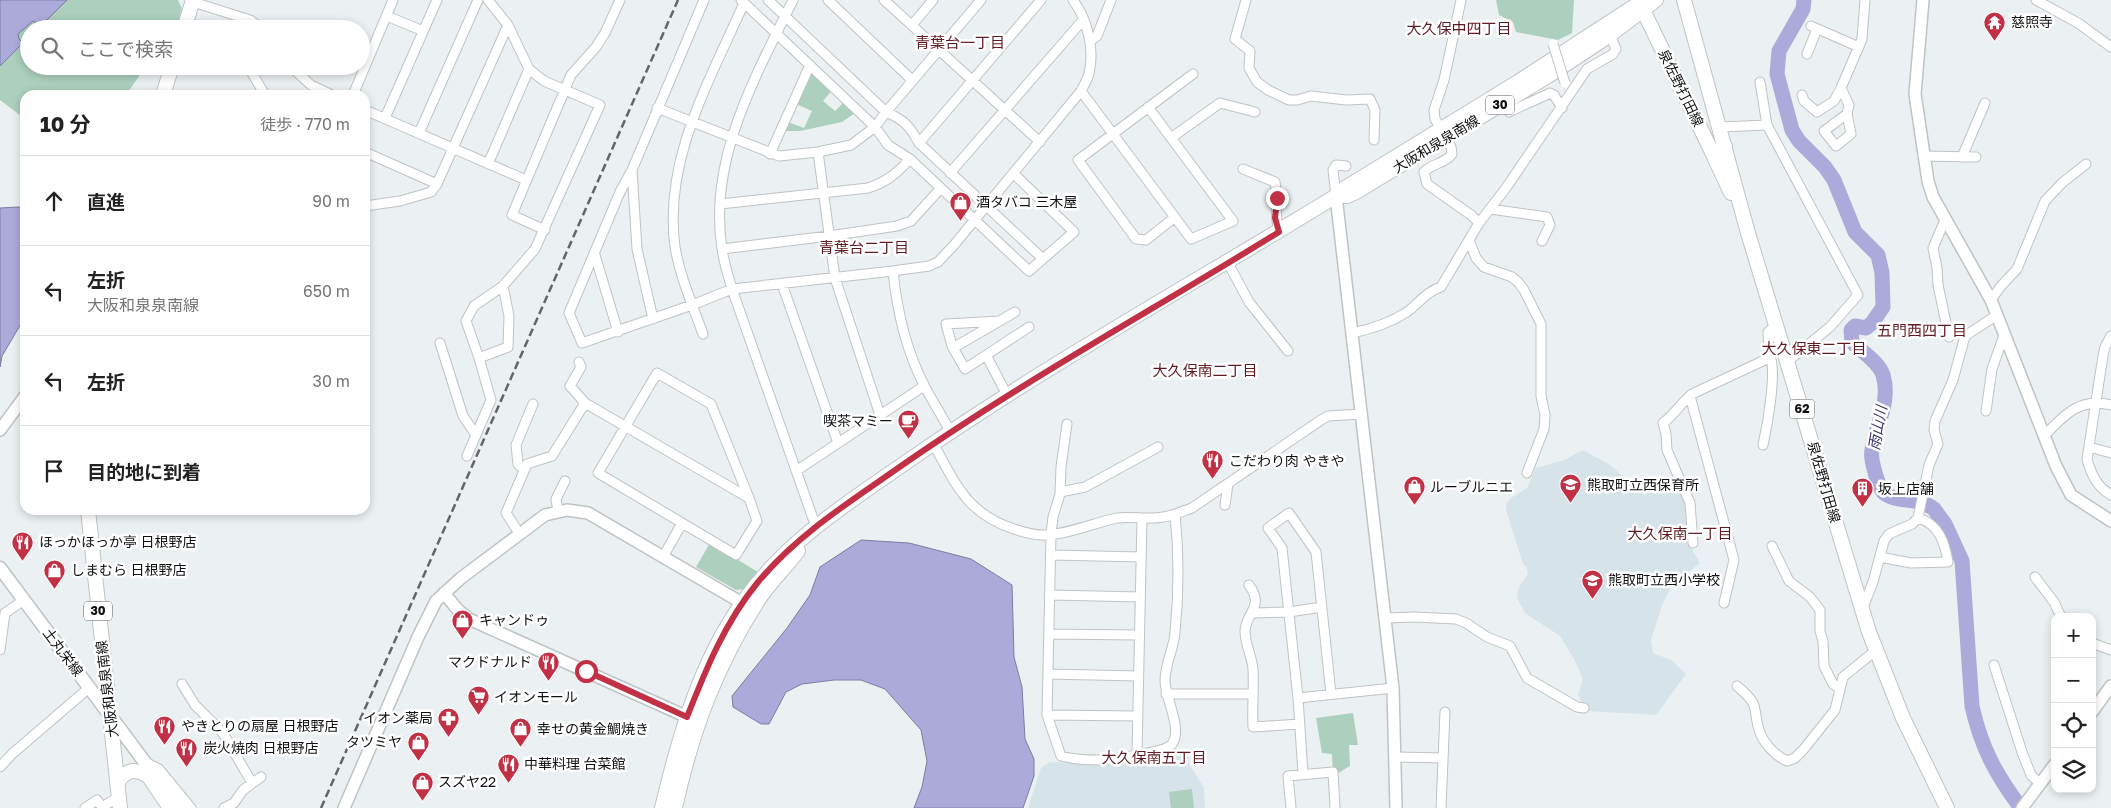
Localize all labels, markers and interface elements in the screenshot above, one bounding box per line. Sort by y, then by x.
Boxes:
temple icon: 慈照寺 [1983,10,2007,41]
place label: 慈照寺 [2011,13,2053,30]
district label: 大久保中四丁目 [1406,19,1512,37]
search box [20,20,370,75]
district label: 青葉台一丁目 [915,33,1005,51]
icon: search [38,34,66,62]
text: ここで検索 [78,37,173,60]
street label: 泉佐野打田線 [1655,46,1708,129]
road number: 30 [1486,96,1514,114]
text: 10 分 [40,111,91,137]
street label: 大阪和泉泉南線 [1389,111,1482,176]
text: 徒歩 · 770 m [260,114,350,134]
icon: ahead [40,187,68,215]
route end [1266,187,1289,210]
text: 直進 [87,190,125,213]
shop icon: 酒タバコ 三木屋 [948,190,972,221]
text: 90 m [312,191,350,211]
place label: 酒タバコ 三木屋 [976,193,1078,210]
district label: 青葉台二丁目 [819,238,909,256]
text: 左折 [87,268,125,291]
icon: left [40,277,68,305]
text: 650 m [303,281,350,301]
text: 大阪和泉泉南線 [87,295,199,315]
district label: 五門西四丁目 [1877,321,1967,339]
district label: 大久保東二丁目 [1761,339,1867,357]
district label: 大久保南二丁目 [1152,361,1258,379]
icon: left [40,367,68,395]
text: 左折 [87,370,125,393]
text: 30 m [313,371,350,391]
road number: 62 [1790,399,1814,418]
water label: 雨山川 [1864,402,1890,452]
cafe icon: 喫茶マミー [897,409,921,440]
place label: 喫茶マミー [823,412,893,429]
street label: 泉佐野打田線 [1805,439,1844,525]
restaurant icon: こだわり肉 やきや [1201,449,1225,480]
place label: こだわり肉 やきや [1229,452,1345,469]
icon: arrive [40,457,68,485]
text: 目的地に到着 [87,460,201,483]
school or university icon: 熊取町立西保育所 [1559,473,1583,504]
shop icon: ルーブルニエ [1402,475,1426,506]
place label: 熊取町立西保育所 [1587,476,1699,493]
building icon: 坂上店舗 [1850,477,1874,508]
place label: ルーブルニエ [1430,478,1513,495]
place label: 坂上店舗 [1878,480,1934,497]
district label: 大久保南一丁目 [1627,524,1733,542]
restaurant icon: ほっかほっか亭 日根野店 [11,530,35,561]
place label: ほっかほっか亭 日根野店 [39,533,197,550]
shop icon: しまむら 日根野店 [43,558,67,589]
place label: しまむら 日根野店 [71,561,187,578]
school or university icon: 熊取町立西小学校 [1580,568,1604,599]
place label: 熊取町立西小学校 [1608,571,1720,588]
road number: 30 [84,602,112,620]
shop icon: キャンドゥ [451,608,475,639]
place label: キャンドゥ [479,611,549,628]
map controls [2051,613,2096,793]
button: + [2051,613,2096,658]
street label: 土丸栄線 [40,624,87,679]
street label: 大阪和泉泉南線 [92,639,121,739]
restaurant icon: マクドナルド [536,650,560,681]
place label: マクドナルド [448,653,532,670]
button: − [2051,658,2096,703]
route start [575,660,598,683]
supermarket icon: イオンモール [466,685,490,716]
place label: イオンモール [494,688,578,705]
button: locate [2051,703,2096,748]
pharmacy icon: イオン薬局 [437,706,461,737]
place label: イオン薬局 [363,709,433,726]
restaurant icon: やきとりの扇屋 日根野店 [153,714,177,745]
place label: やきとりの扇屋 日根野店 [181,717,339,734]
shop icon: 幸せの黄金鯛焼き [509,717,533,748]
place label: 幸せの黄金鯛焼き [537,720,649,737]
shop icon: タツミヤ [406,730,430,761]
place label: タツミヤ [346,733,402,750]
restaurant icon: 炭火焼肉 日根野店 [175,736,199,767]
place label: 炭火焼肉 日根野店 [203,739,319,756]
district label: 大久保南五丁目 [1101,748,1207,766]
button: layers [2051,748,2096,793]
restaurant icon: 中華料理 台菜館 [496,752,520,783]
place label: 中華料理 台菜館 [524,755,626,772]
shop icon: スズヤ22 [410,770,434,801]
place label: スズヤ22 [438,773,496,790]

